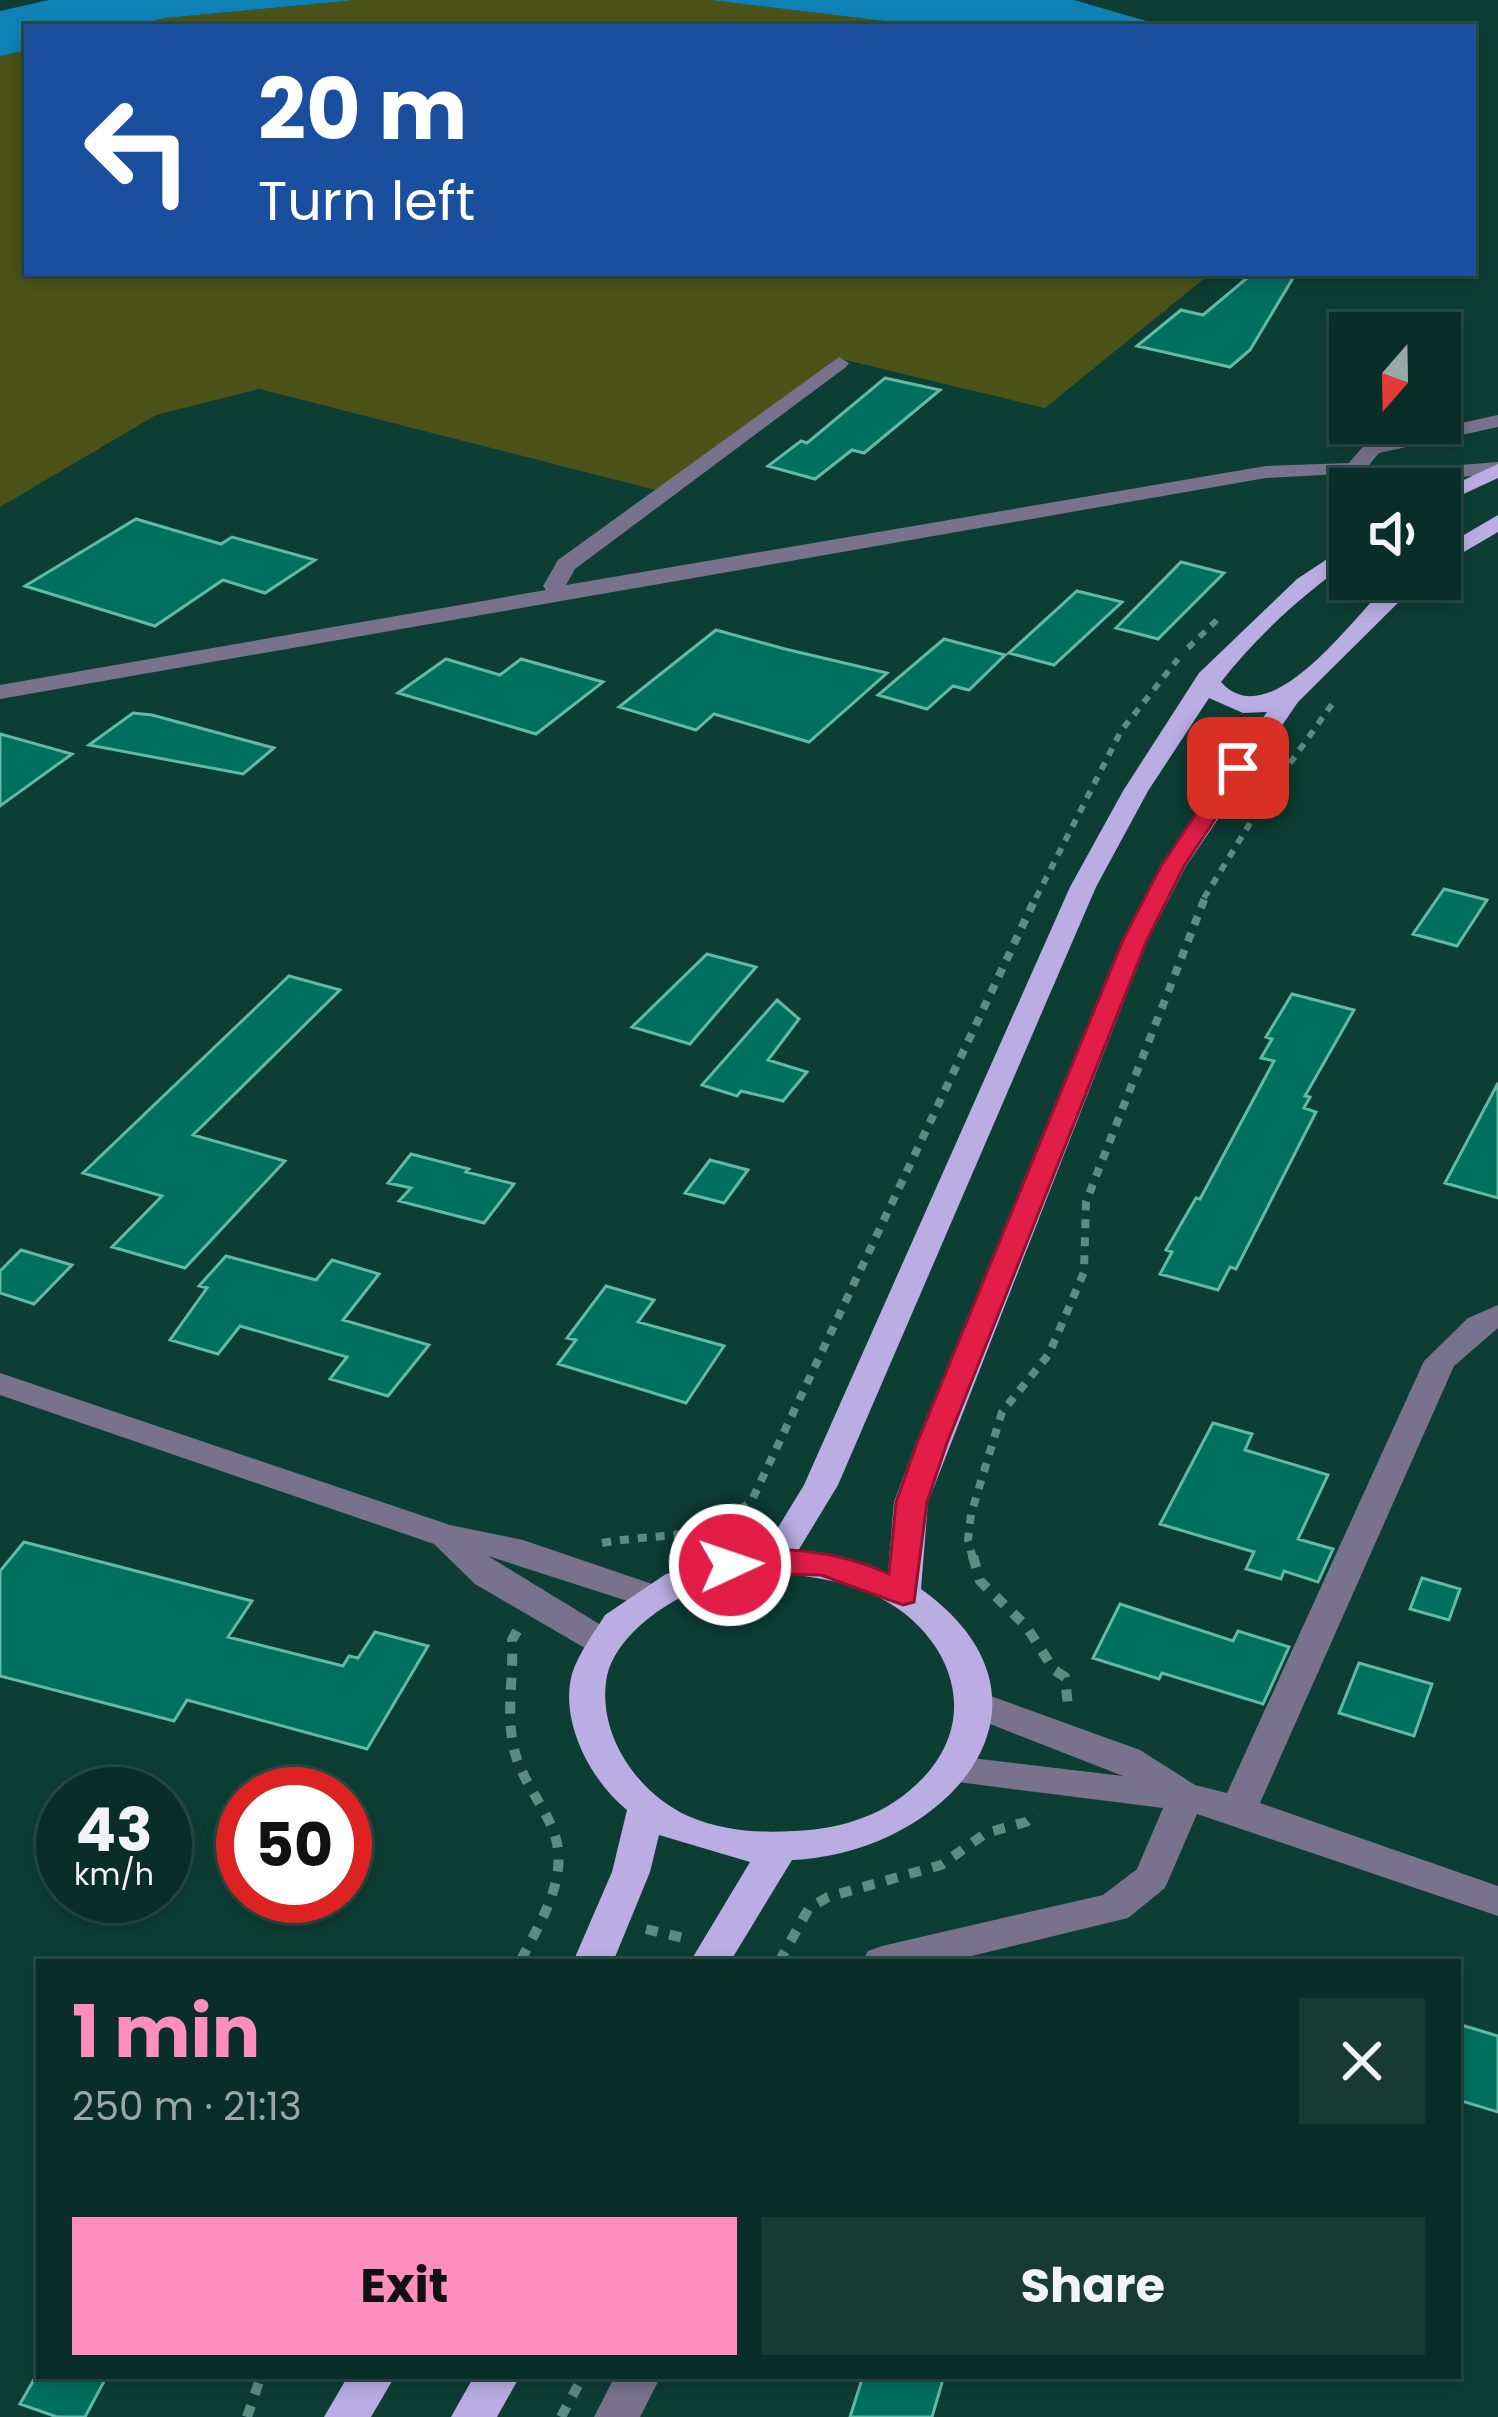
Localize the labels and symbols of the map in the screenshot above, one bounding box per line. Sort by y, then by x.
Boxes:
north arrow [1329,312,1461,444]
pin [1187,717,1289,819]
position arrow [667,1502,793,1628]
speed limit sign: 50 [216,1767,372,1923]

